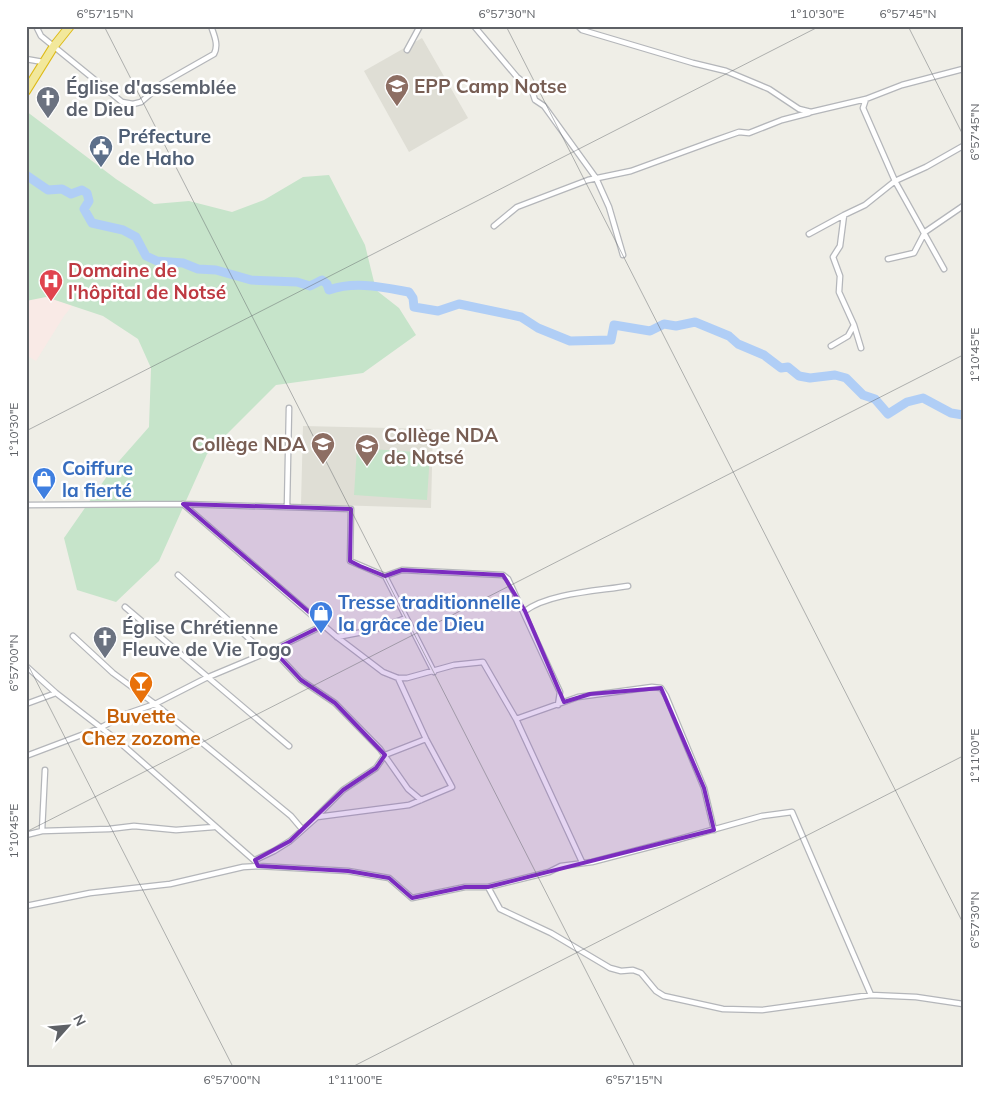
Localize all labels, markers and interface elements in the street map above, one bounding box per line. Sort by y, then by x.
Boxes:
text: 6°57'15"N [77,6,133,21]
text: 6°57'30"N [479,6,535,21]
text: 1°10'30"E [790,6,844,21]
text: 6°57'45"N [880,6,936,21]
school or university icon: EPP Camp Notse [384,73,410,107]
place label: EPP Camp Notse [414,74,567,98]
place label: Église d'assemblée de Dieu [66,75,236,121]
church icon: Église d'assemblée de Dieu [35,85,61,119]
text: 6°57'45"N [967,104,982,160]
place label: Préfecture de Haho [118,124,211,170]
public building icon: Préfecture de Haho [88,134,114,168]
place label: Domaine de l'hôpital de Notsé [68,258,226,304]
hospital icon: Domaine de l'hôpital de Notsé [38,268,64,302]
text: 1°10'45"E [967,328,982,382]
text: 1°10'30"E [6,403,21,457]
place label: Collège NDA de Notsé [384,423,499,469]
school or university icon: Collège NDA [310,431,336,465]
place label: Collège NDA [192,432,307,456]
school or university icon: Collège NDA de Notsé [354,433,380,467]
place label: Coiffure la fierté [62,456,133,502]
shop icon: Coiffure la fierté [31,466,57,500]
place label: Tresse traditionnelle la grâce de Dieu [338,590,521,636]
shop icon: Tresse traditionnelle la grâce de Dieu [308,600,334,634]
place label: Église Chrétienne Fleuve de Vie Togo [122,615,292,661]
church icon: Église Chrétienne Fleuve de Vie Togo [92,625,118,659]
text: 6°57'00"N [6,635,21,691]
bar icon: Buvette Chez zozome [128,670,154,704]
place label: Buvette Chez zozome [81,704,201,750]
text: 1°11'00"E [967,729,982,783]
text: 1°10'45"E [6,804,21,858]
text: 6°57'30"N [967,892,982,948]
north arrow [42,1000,92,1050]
text: N [69,1011,90,1029]
text: 6°57'00"N [204,1072,260,1087]
text: 1°11'00"E [328,1072,382,1087]
text: 6°57'15"N [606,1072,662,1087]

